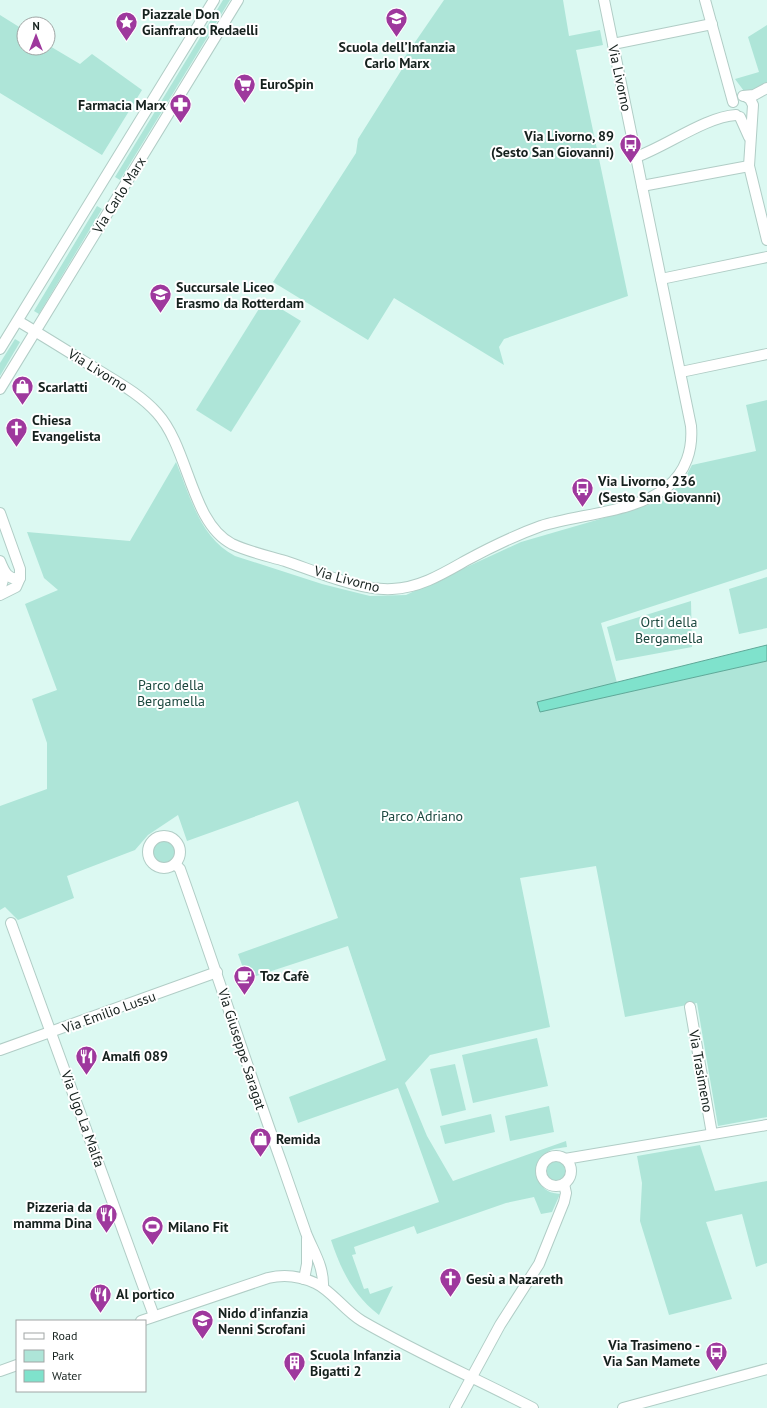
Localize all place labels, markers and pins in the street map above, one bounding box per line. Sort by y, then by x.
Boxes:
place label: Piazzale Don Gianfranco Redaelli [142,5,258,39]
school or university icon: Scuola dell’Infanzia Carlo Marx [384,6,410,39]
place icon: Piazzale Don Gianfranco Redaelli [114,9,140,42]
place label: Scuola dell’Infanzia Carlo Marx [339,38,456,72]
supermarket icon: EuroSpin [231,71,257,104]
place label: EuroSpin [260,75,314,93]
pharmacy icon: Farmacia Marx [168,92,194,125]
place label: Farmacia Marx [78,96,167,114]
place label: Via Livorno, 89 (Sesto San Giovanni) [491,127,614,161]
bus stop icon: Via Livorno, 89 (Sesto San Giovanni) [617,131,643,164]
place label: Succursale Liceo Erasmo da Rotterdam [176,278,304,312]
school or university icon: Succursale Liceo Erasmo da Rotterdam [147,282,173,315]
shop icon: Scarlatti [10,374,36,407]
place label: Scarlatti [38,378,88,396]
place label: Chiesa Evangelista [32,411,101,445]
church icon: Chiesa Evangelista [3,415,29,448]
place label: Via Livorno, 236 (Sesto San Giovanni) [597,472,721,506]
bus stop icon: Via Livorno, 236 (Sesto San Giovanni) [569,476,595,509]
cafe icon: Toz Cafè [231,963,257,996]
place label: Toz Cafè [260,967,309,985]
restaurant icon: Amalfi 089 [74,1043,100,1076]
place label: Amalfi 089 [102,1047,168,1065]
shop icon: Remida [248,1126,274,1159]
place label: Remida [276,1130,320,1148]
place label: Pizzeria da mamma Dina [13,1198,92,1232]
restaurant icon: Pizzeria da mamma Dina [94,1202,120,1235]
sports icon: Milano Fit [139,1214,165,1247]
place label: Milano Fit [168,1218,229,1236]
church icon: Gesù a Nazareth [438,1266,464,1299]
place label: Gesù a Nazareth [466,1270,563,1288]
restaurant icon: Al portico [88,1281,114,1314]
place label: Al portico [116,1285,175,1303]
place label: Nido d'infanzia Nenni Scrofani [218,1304,308,1338]
school or university icon: Nido d'infanzia Nenni Scrofani [190,1308,216,1341]
place label: Via Trasimeno - Via San Mamete [602,1336,700,1370]
bus stop icon: Via Trasimeno - Via San Mamete [703,1340,729,1373]
place label: Scuola Infanzia Bigatti 2 [310,1346,401,1380]
building icon: Scuola Infanzia Bigatti 2 [281,1350,307,1383]

